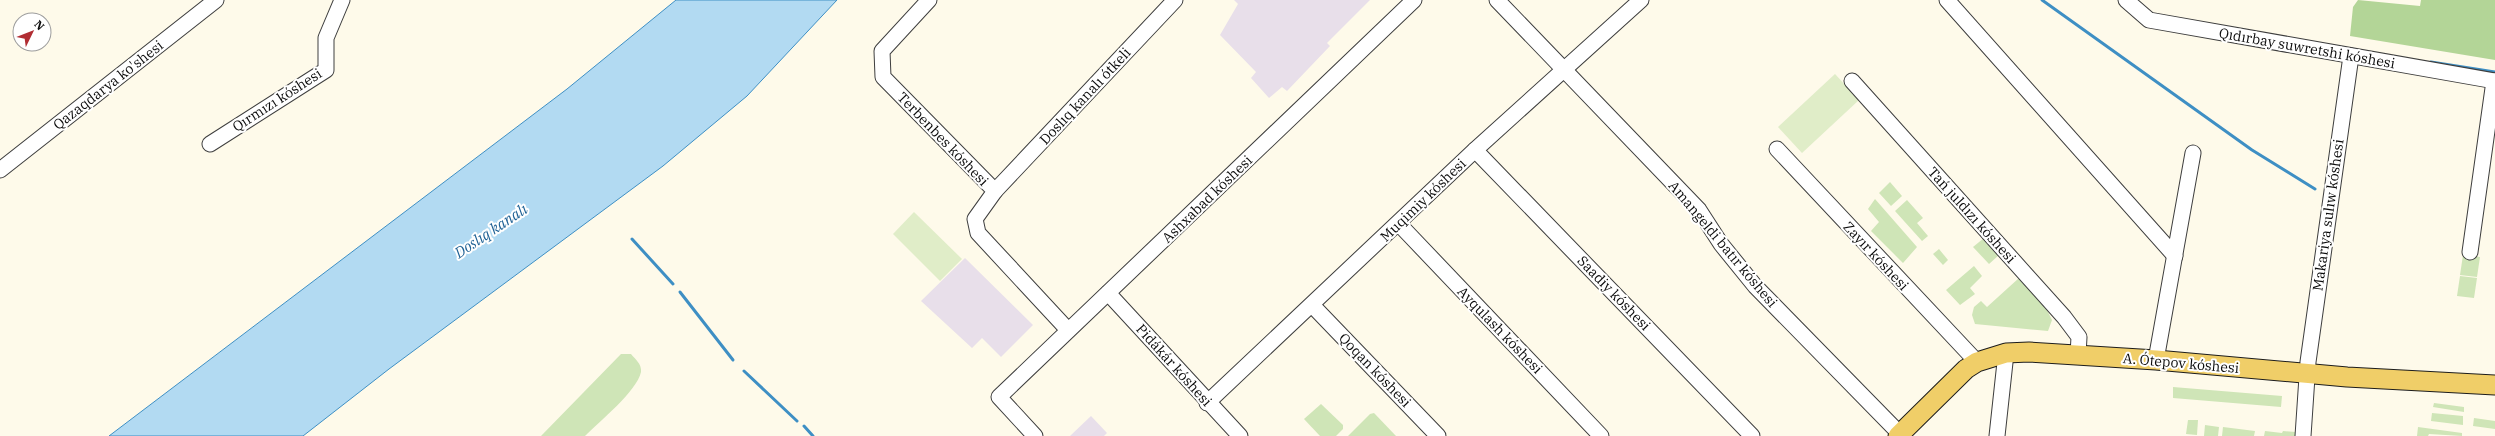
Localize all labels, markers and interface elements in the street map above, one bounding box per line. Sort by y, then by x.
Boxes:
north arrow [12,12,52,52]
text: N [31,17,48,33]
street label: Qıdırbay suwretshi kóshesi [2217,24,2397,72]
street label: Qazaqdarya ko'shesi [49,36,167,134]
street label: Doslıq kanalı ótkeli [1035,44,1135,148]
street label: Qırmızı kóshesi [229,64,325,136]
street label: Terbenbes kóshesi [894,88,992,190]
street label: Makariya sulıw kóshesi [2308,138,2348,292]
street label: Ashxabad kóshesi [1158,151,1256,247]
street label: Muqimiy kóshesi [1376,155,1470,245]
street label: Tań juldızı kóshesi [1924,163,2020,267]
street label: Amangeldi batır kóshesi [1665,177,1781,311]
water label: Doslıq kanalı [450,199,531,263]
street label: Zayır kóshesi [1839,218,1913,294]
street label: Saadiy kóshesi [1574,252,1654,334]
street label: Ayqulash kóshesi [1454,283,1546,377]
street label: Pidákár kóshesi [1132,320,1216,410]
street label: Qoqan kóshesi [1335,329,1415,411]
street label: A. Ótepov kóshesi [2122,348,2240,377]

